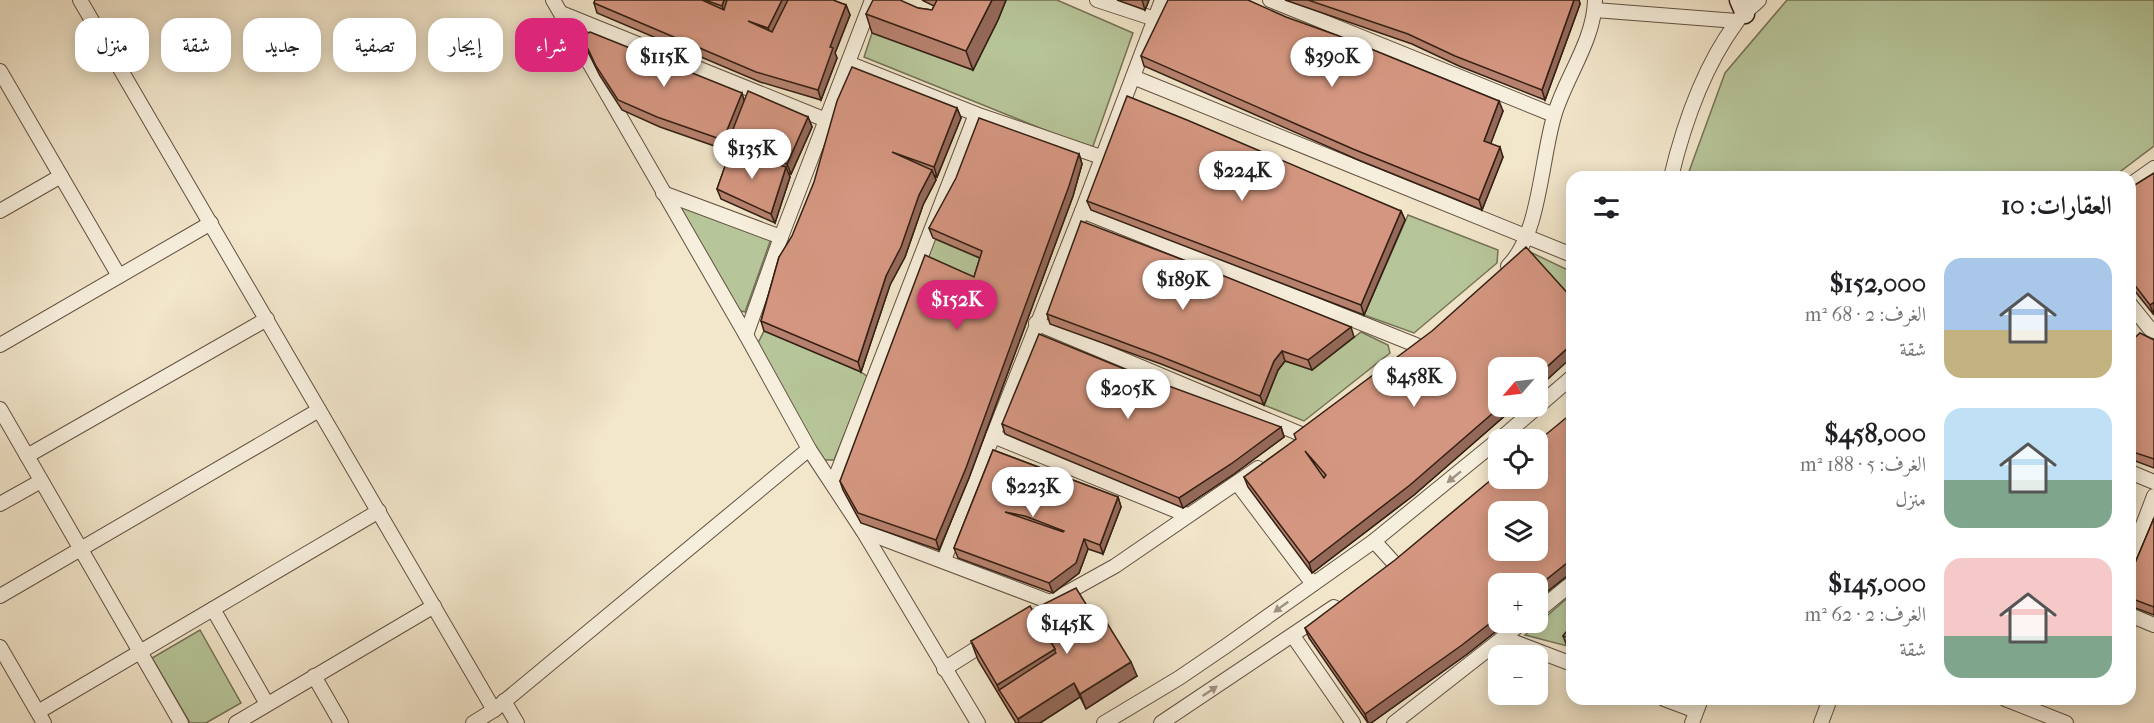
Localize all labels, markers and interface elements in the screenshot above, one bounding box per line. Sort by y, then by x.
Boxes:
chip: منزل [75,18,149,72]
chip: شقة [161,18,231,72]
chip: جديد [243,18,321,72]
chip: تصفية [333,18,416,72]
chip: إيجار [428,18,503,72]
chip: شراء [515,18,588,72]
pin: $115K [622,37,706,88]
pin: $390K [1290,37,1374,88]
text: $115K [640,45,688,68]
text: $390K [1304,45,1360,68]
pin: $135K [710,129,794,180]
text: $135K [727,137,777,160]
pin: $224K [1200,151,1284,202]
text: $224K [1213,159,1271,182]
text: العقارات: 10 [2001,190,2112,221]
icon: filters [1590,191,1623,224]
pin: $189K [1141,260,1225,311]
text: $189K [1156,268,1210,291]
text: $152,000 [1829,268,1926,299]
pin: $152K [915,280,999,331]
icon: home [1992,282,2064,354]
text: $152K [931,288,983,311]
text: الغرف: 2 · 68 m² [1805,303,1926,326]
text: شقة [1900,338,1926,361]
pin: $458K [1372,357,1456,408]
north arrow [1488,357,1548,417]
map controls [1488,357,1548,705]
text: $458K [1386,365,1442,388]
pin: $205K [1086,369,1170,420]
text: $205K [1100,377,1156,400]
text: $458,000 [1824,418,1926,449]
button: locate [1488,429,1548,489]
icon: home [1992,432,2064,504]
text: الغرف: 5 · 188 m² [1800,453,1926,476]
pin: $223K [991,467,1075,518]
one-way arrow [1446,471,1462,484]
text: $223K [1006,475,1060,498]
text: منزل [1895,488,1926,511]
button: layers [1488,501,1548,561]
text: $145,000 [1828,568,1926,599]
button: + [1488,573,1548,633]
icon: home [1992,582,2064,654]
one-way arrow [1273,601,1289,613]
text: الغرف: 2 · 62 m² [1805,603,1926,626]
pin: $145K [1025,604,1109,655]
text: $145K [1041,612,1093,635]
text: شقة [1900,638,1926,661]
button: − [1488,645,1548,705]
one-way arrow [1202,686,1219,697]

